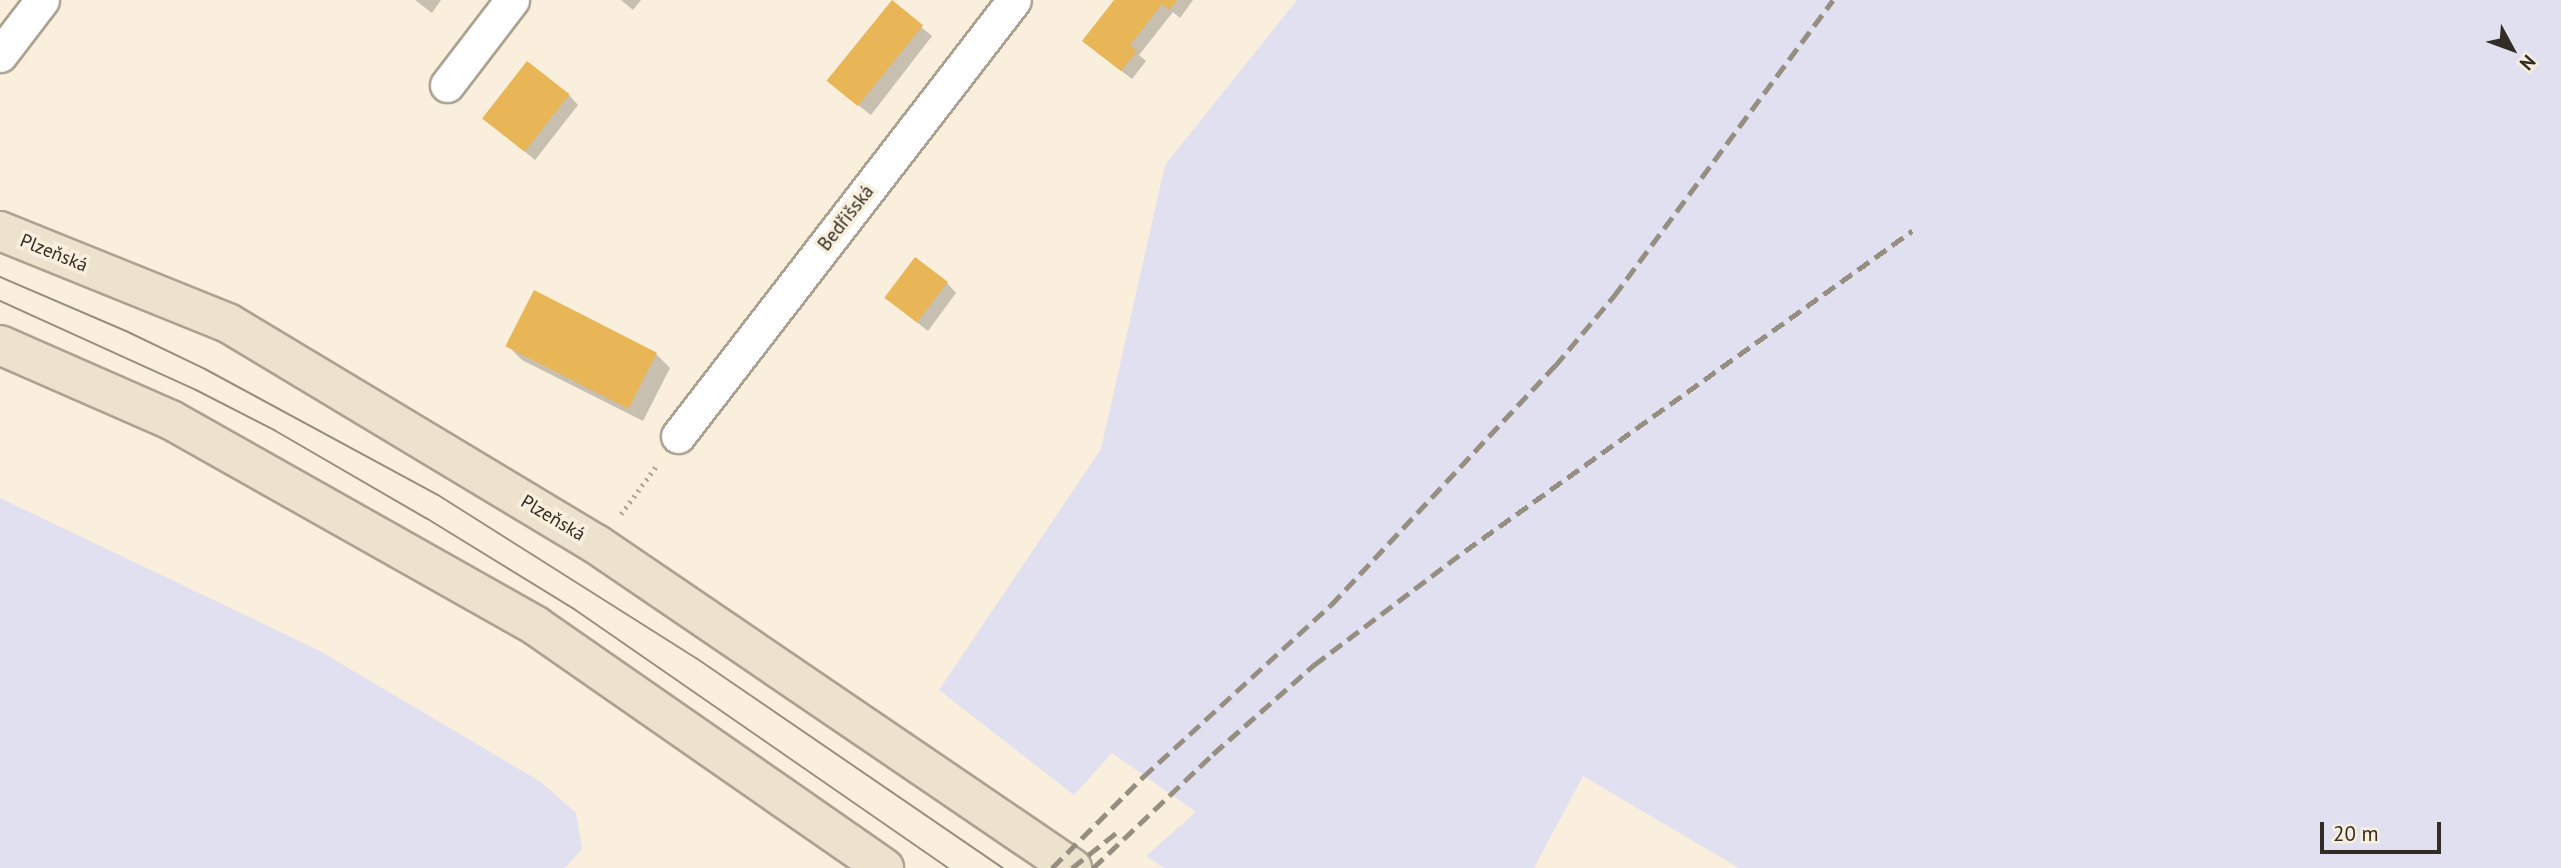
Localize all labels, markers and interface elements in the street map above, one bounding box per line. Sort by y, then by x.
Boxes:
north arrow [2477,14,2547,84]
text: N [2515,50,2541,75]
street label: Bedřišská [813,181,879,255]
street label: Plzeňská [17,229,91,277]
street label: Plzeňská [517,490,589,546]
scale bar [2323,808,2444,852]
text: 20 m [2333,820,2379,847]

